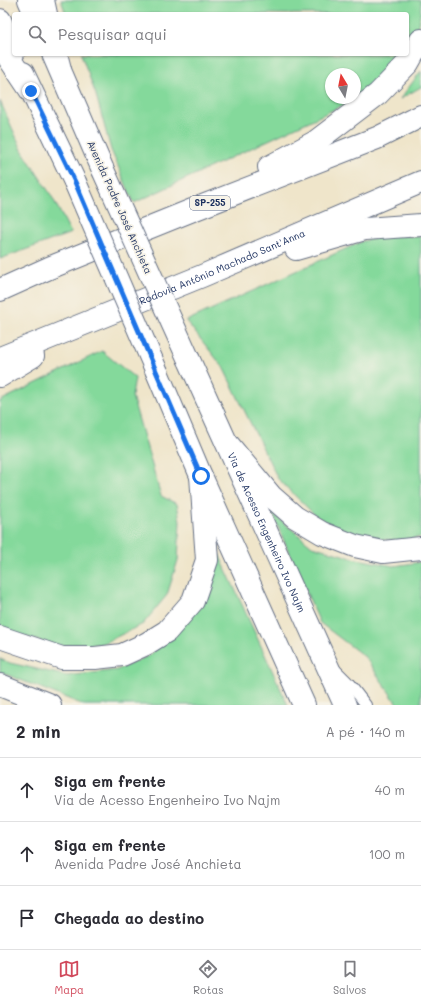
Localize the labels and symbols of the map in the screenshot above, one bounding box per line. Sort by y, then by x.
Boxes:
north arrow [325,68,361,104]
route end [22,82,40,100]
street label: Avenida Padre José Anchieta [84,138,156,276]
road number: SP-255 [190,196,230,210]
street label: Rodovia Antônio Machado Sant'Anna [137,226,307,308]
street label: Via de Acesso Engenheiro Ivo Najm [225,450,309,615]
route start [192,467,210,485]

